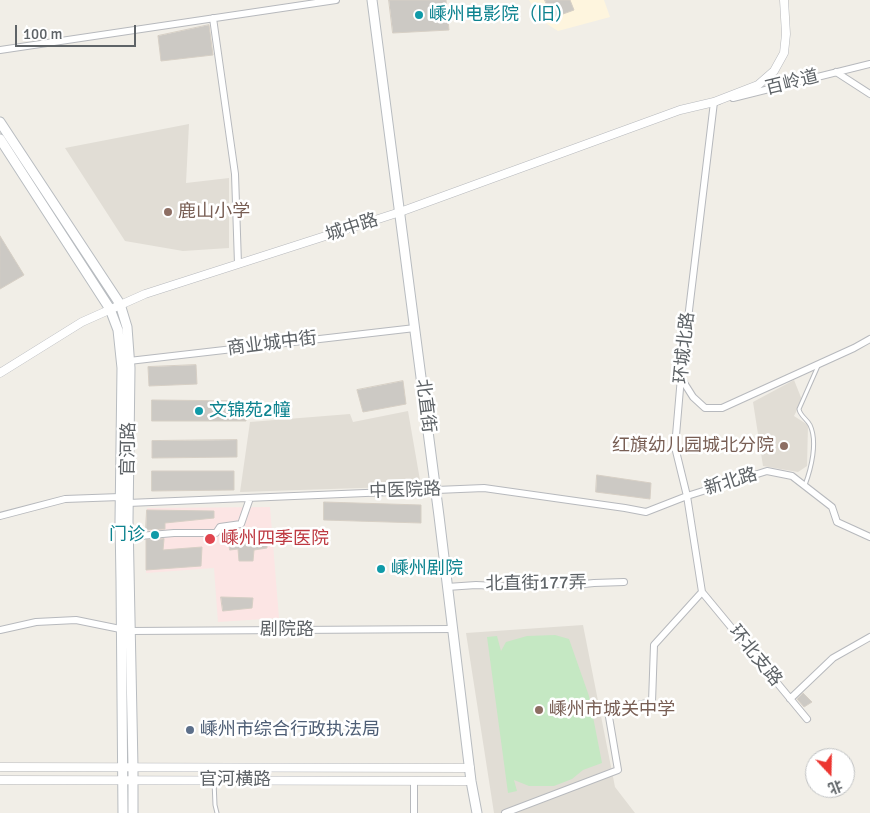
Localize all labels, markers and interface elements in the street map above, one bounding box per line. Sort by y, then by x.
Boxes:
place label: 嵊州电影院（旧） [429,4,573,26]
marker: 嵊州电影院（旧） [413,9,425,21]
scale bar [18,15,139,47]
text: 100 m [23,25,63,43]
street label: 百岭道 [763,66,821,100]
place label: 鹿山小学 [178,201,250,223]
marker: 鹿山小学 [162,206,174,218]
street label: 城中路 [323,209,381,247]
street label: 环城北路 [670,311,700,385]
street label: 商业城中街 [226,328,318,360]
street label: 北直街 [411,378,439,434]
place label: 文锦苑2幢 [209,400,291,422]
marker: 文锦苑2幢 [193,405,205,417]
street label: 官河路 [118,422,140,476]
place label: 红旗幼儿园城北分院 [612,435,774,457]
marker: 红旗幼儿园城北分院 [778,440,790,452]
street label: 新北路 [702,464,760,500]
street label: 中医院路 [369,479,441,503]
place label: 门诊 [109,524,145,546]
place label: 嵊州四季医院 [221,528,329,550]
marker: 门诊 [149,529,161,541]
marker: 嵊州四季医院 [203,532,217,546]
place label: 嵊州剧院 [391,558,463,580]
marker: 嵊州剧院 [375,563,387,575]
street label: 北直街177弄 [485,572,587,596]
street label: 剧院路 [260,619,314,641]
street label: 环北支路 [724,621,786,691]
place label: 嵊州市城关中学 [549,699,675,721]
marker: 嵊州市城关中学 [533,704,545,716]
place label: 嵊州市综合行政执法局 [200,719,380,741]
marker: 嵊州市综合行政执法局 [184,724,196,736]
north arrow [805,748,855,798]
street label: 官河横路 [199,769,271,791]
text: 北 [826,776,845,797]

